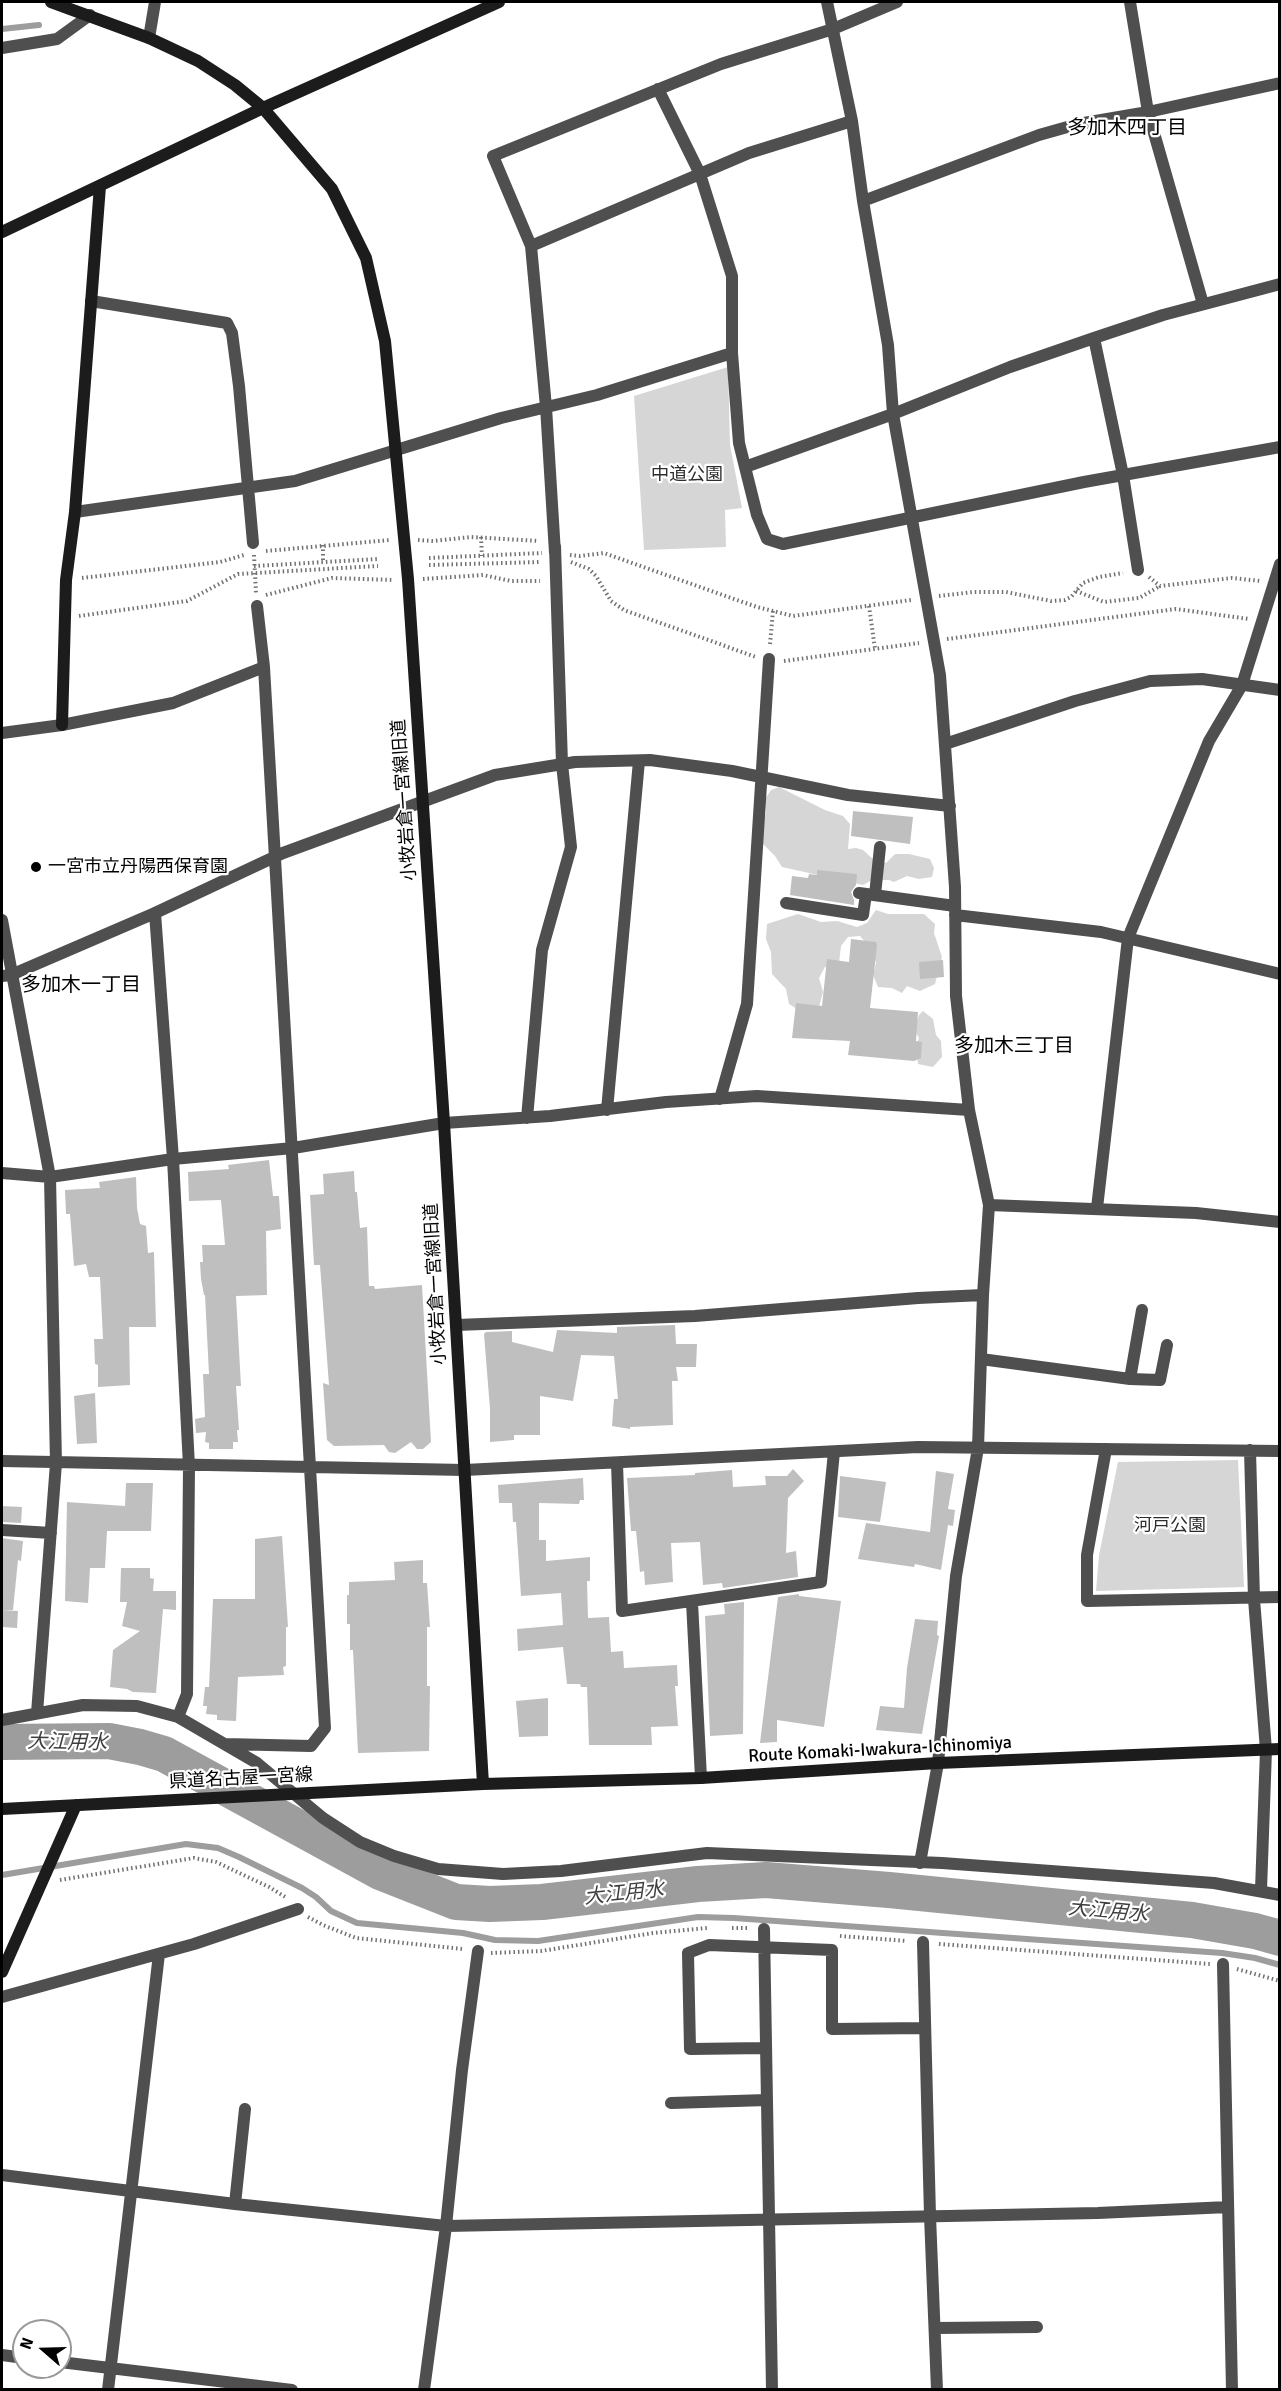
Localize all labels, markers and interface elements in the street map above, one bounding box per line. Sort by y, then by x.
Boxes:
district label: 多加木四丁目 [1067,117,1187,141]
park label: 中道公園 [651,464,723,486]
street label: 小牧岩倉一宮線旧道 [389,718,421,882]
place label: 一宮市立丹陽西保育園 [48,856,228,878]
marker: 一宮市立丹陽西保育園 [29,860,43,874]
district label: 多加木一丁目 [21,974,141,998]
district label: 多加木三丁目 [954,1035,1074,1059]
street label: 小牧岩倉一宮線旧道 [421,1203,451,1365]
park label: 河戸公園 [1134,1515,1206,1537]
water label: 大江用水 [27,1730,107,1756]
street label: Route Komaki-Iwakura-Ichinomiya [748,1732,1012,1768]
street label: 県道名古屋一宮線 [169,1764,313,1794]
water label: 大江用水 [583,1878,665,1910]
water label: 大江用水 [1067,1897,1149,1927]
north arrow [12,2319,72,2379]
text: N [16,2335,38,2352]

